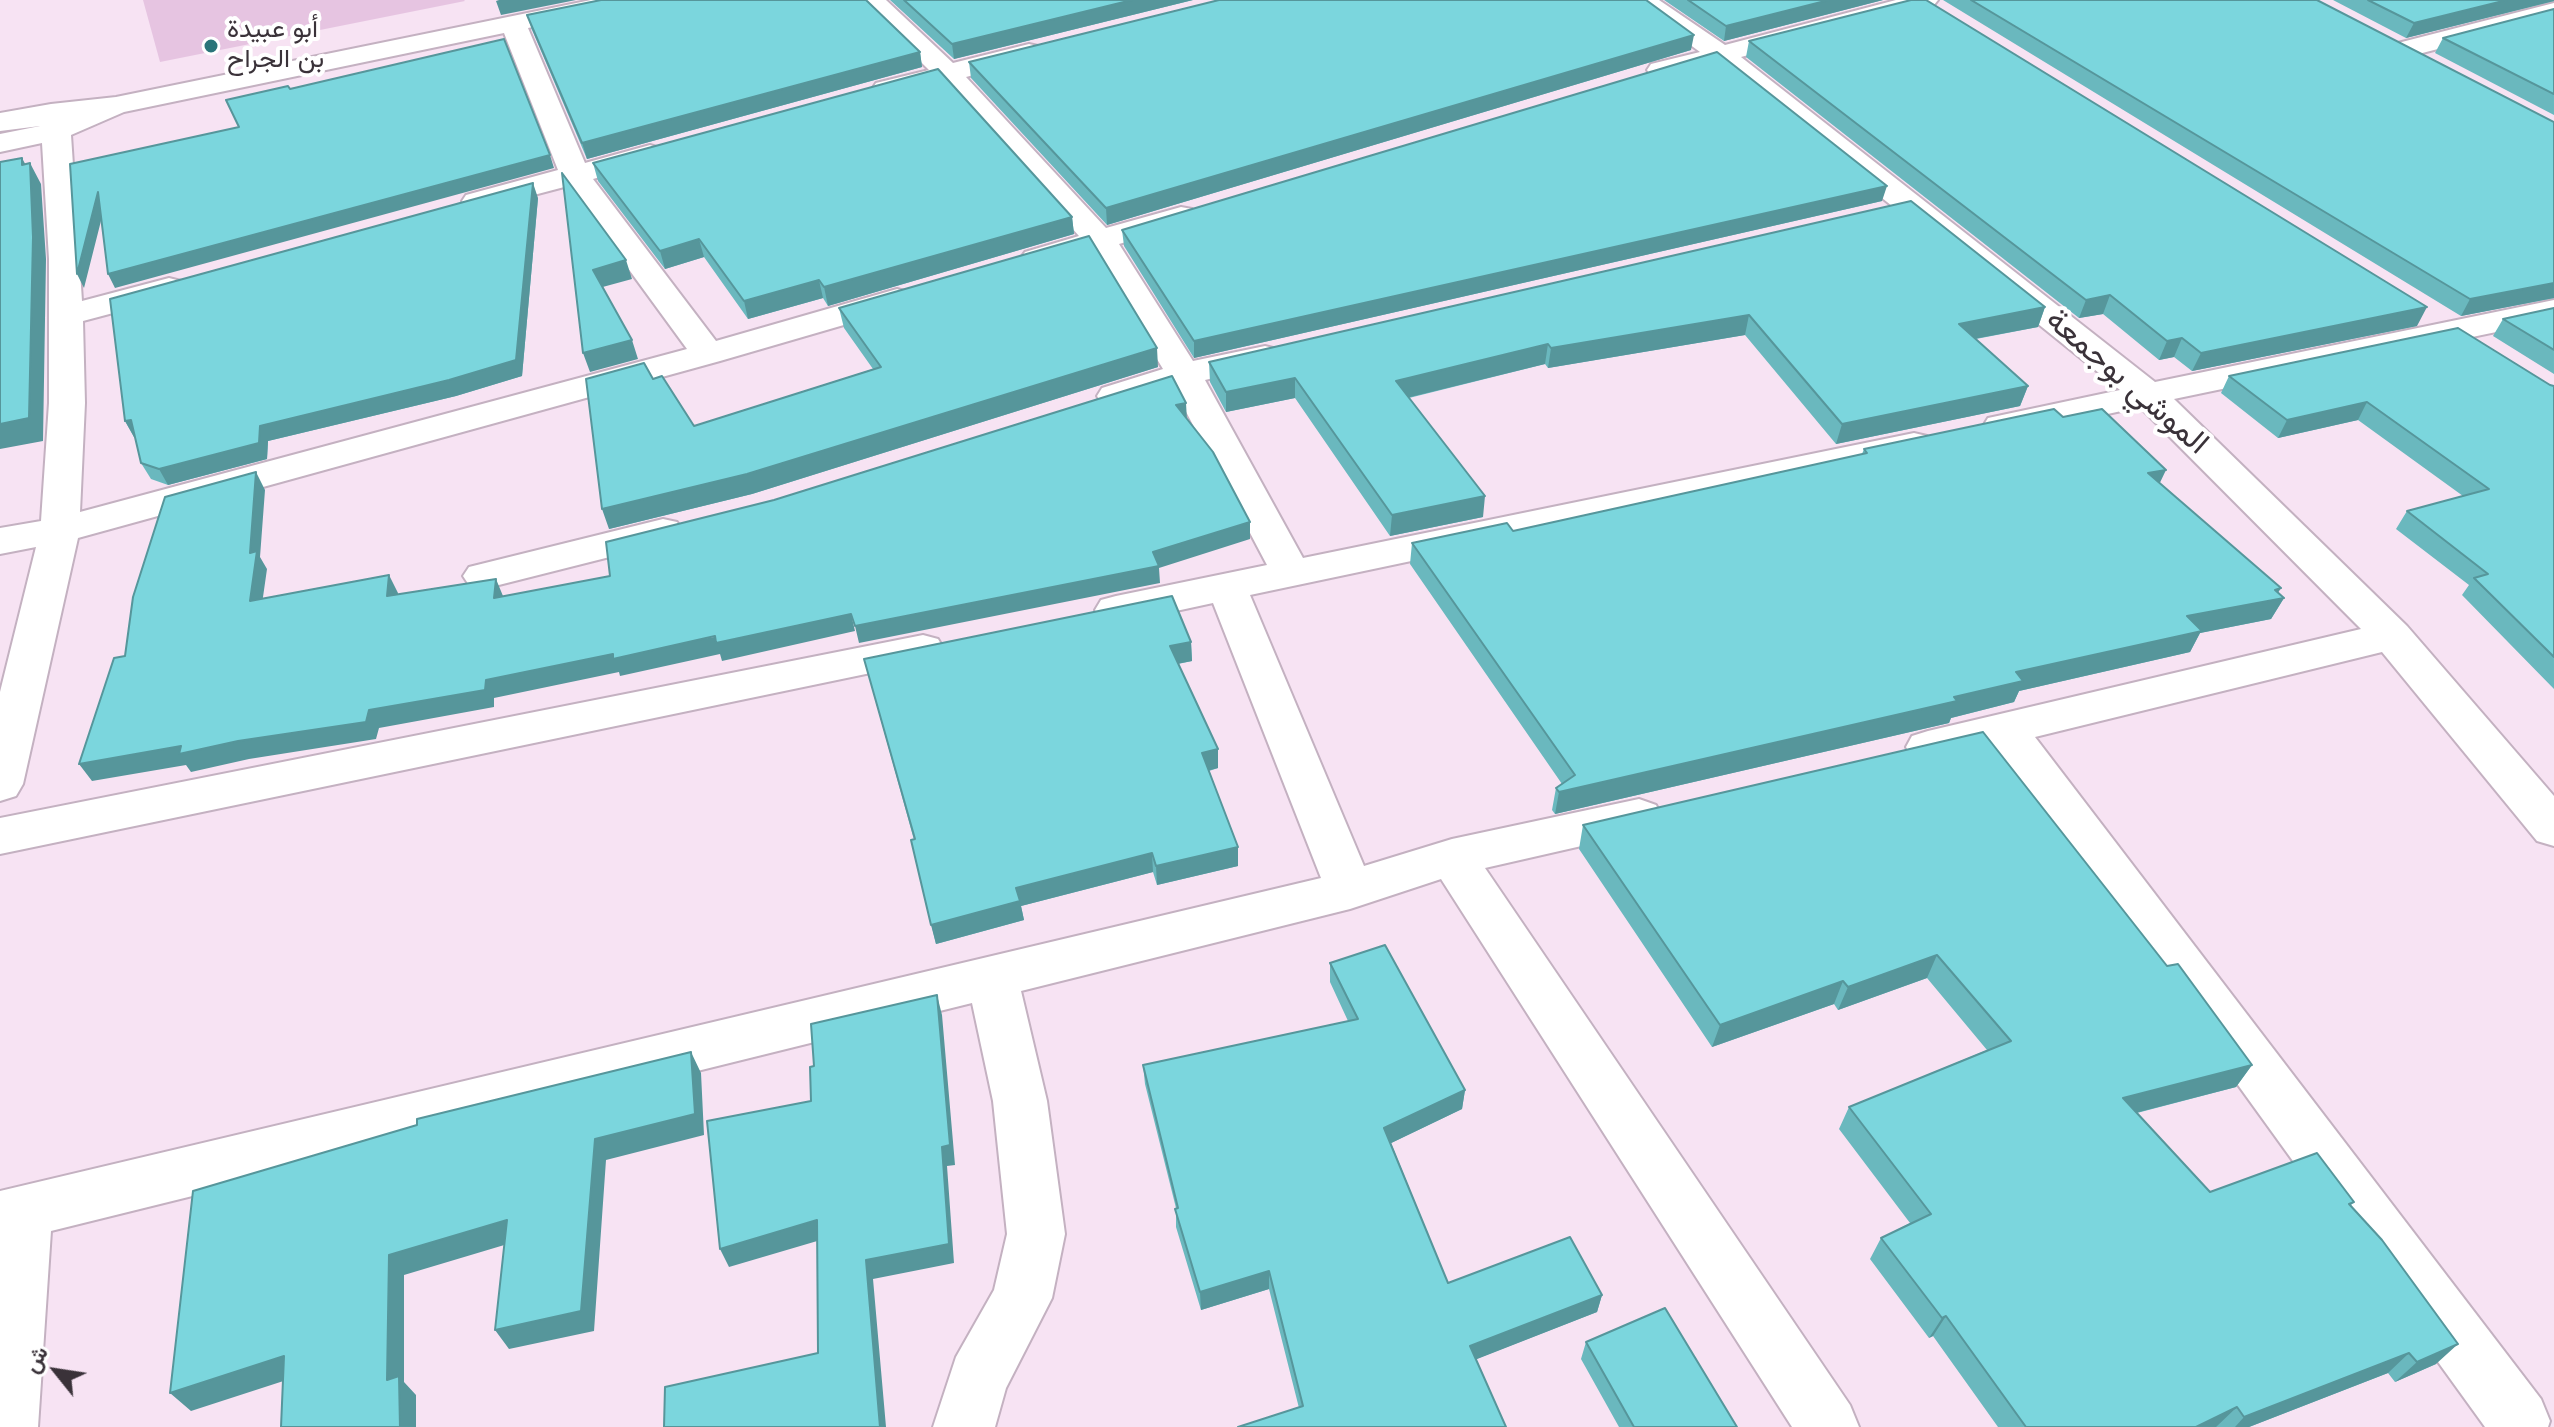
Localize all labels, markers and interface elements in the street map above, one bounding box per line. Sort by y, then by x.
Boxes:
place label: أبو عبيدة بن الجراح [227,15,324,76]
marker: أبو عبيدة بن الجراح [202,37,220,55]
street label: الموشي بوجمعة [2037,302,2215,464]
north arrow [16,1331,96,1411]
text: ش [15,1340,56,1378]

